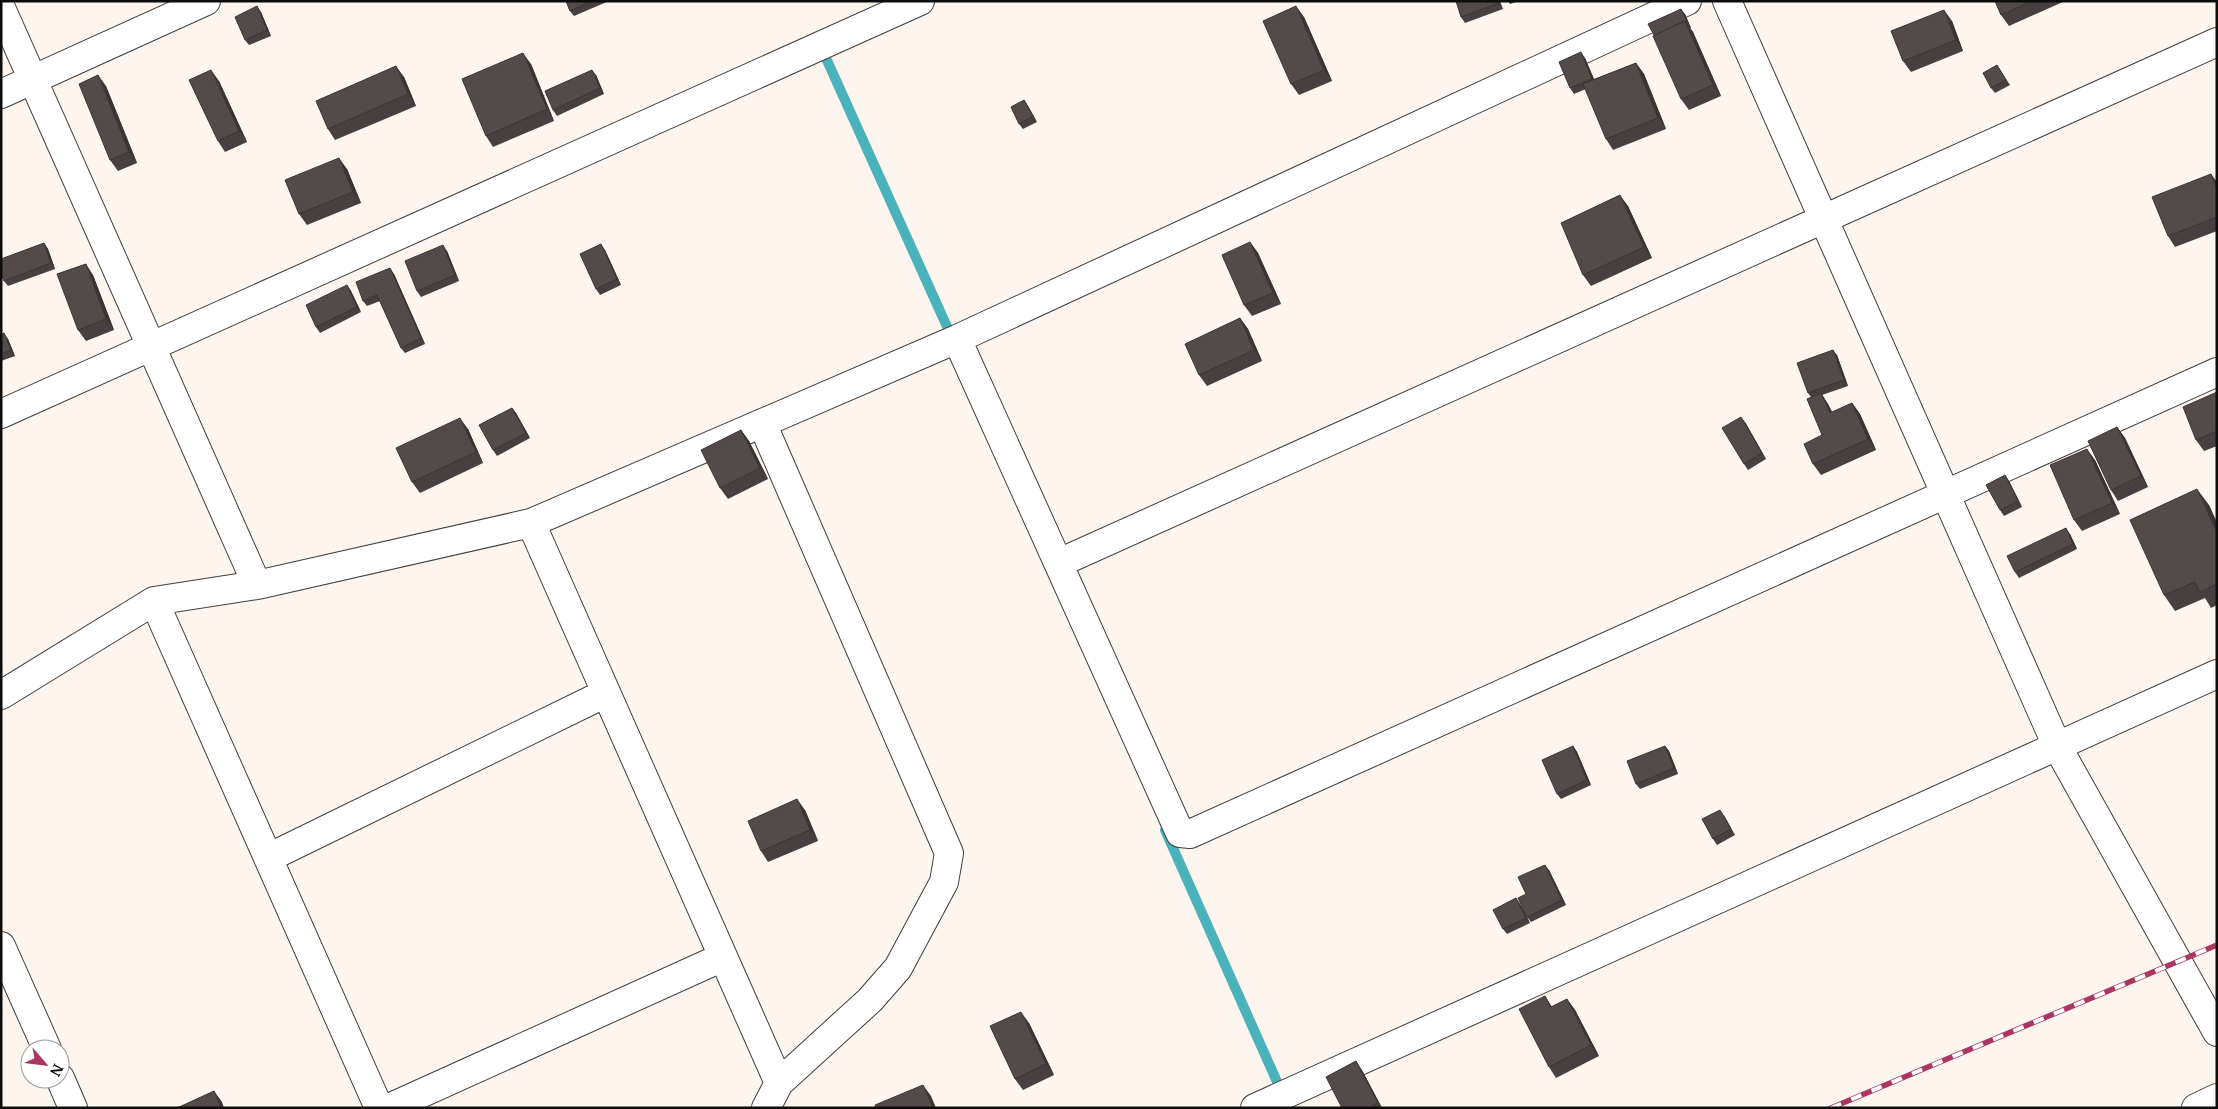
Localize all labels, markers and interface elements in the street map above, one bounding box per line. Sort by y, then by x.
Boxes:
north arrow [20,1039,70,1089]
text: N [46,1061,67,1079]

